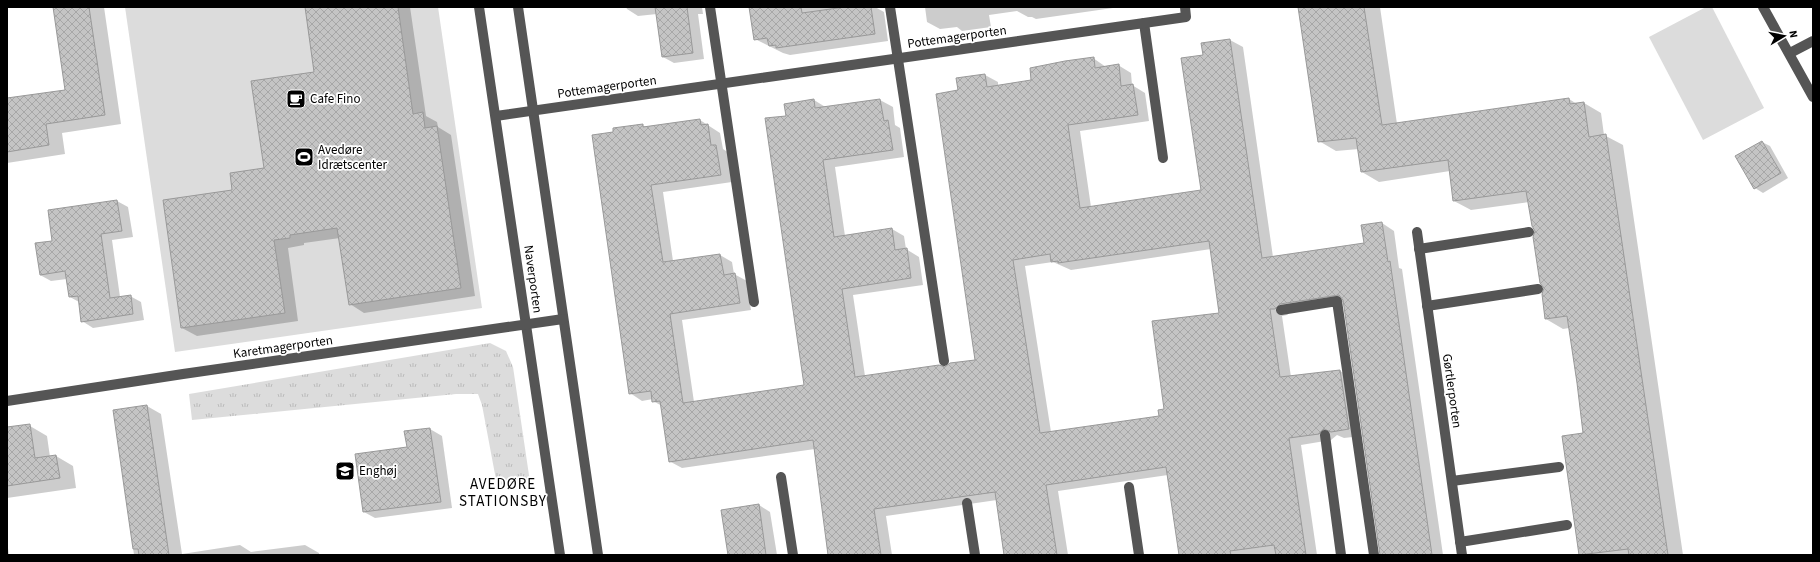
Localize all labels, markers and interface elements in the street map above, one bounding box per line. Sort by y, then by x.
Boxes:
north arrow [1764,16,1804,56]
street label: Pottemagerporten [906,21,1008,53]
text: N [1785,29,1801,39]
street label: Pottemagerporten [556,71,658,103]
cafe icon: Cafe Fino [285,88,307,110]
place label: Cafe Fino [310,90,360,108]
place label: Avedøre Idrætscenter [318,141,387,174]
sports icon: Avedøre Idrætscenter [293,146,315,168]
street label: Naverporten [519,244,547,314]
street label: Karetmagerporten [232,331,334,363]
street label: Gørtlerporten [1438,353,1466,429]
school or university icon: Enghøj [334,460,356,482]
place label: Enghøj [359,462,397,480]
district label: AVEDØRE STATIONSBY [459,474,547,512]

